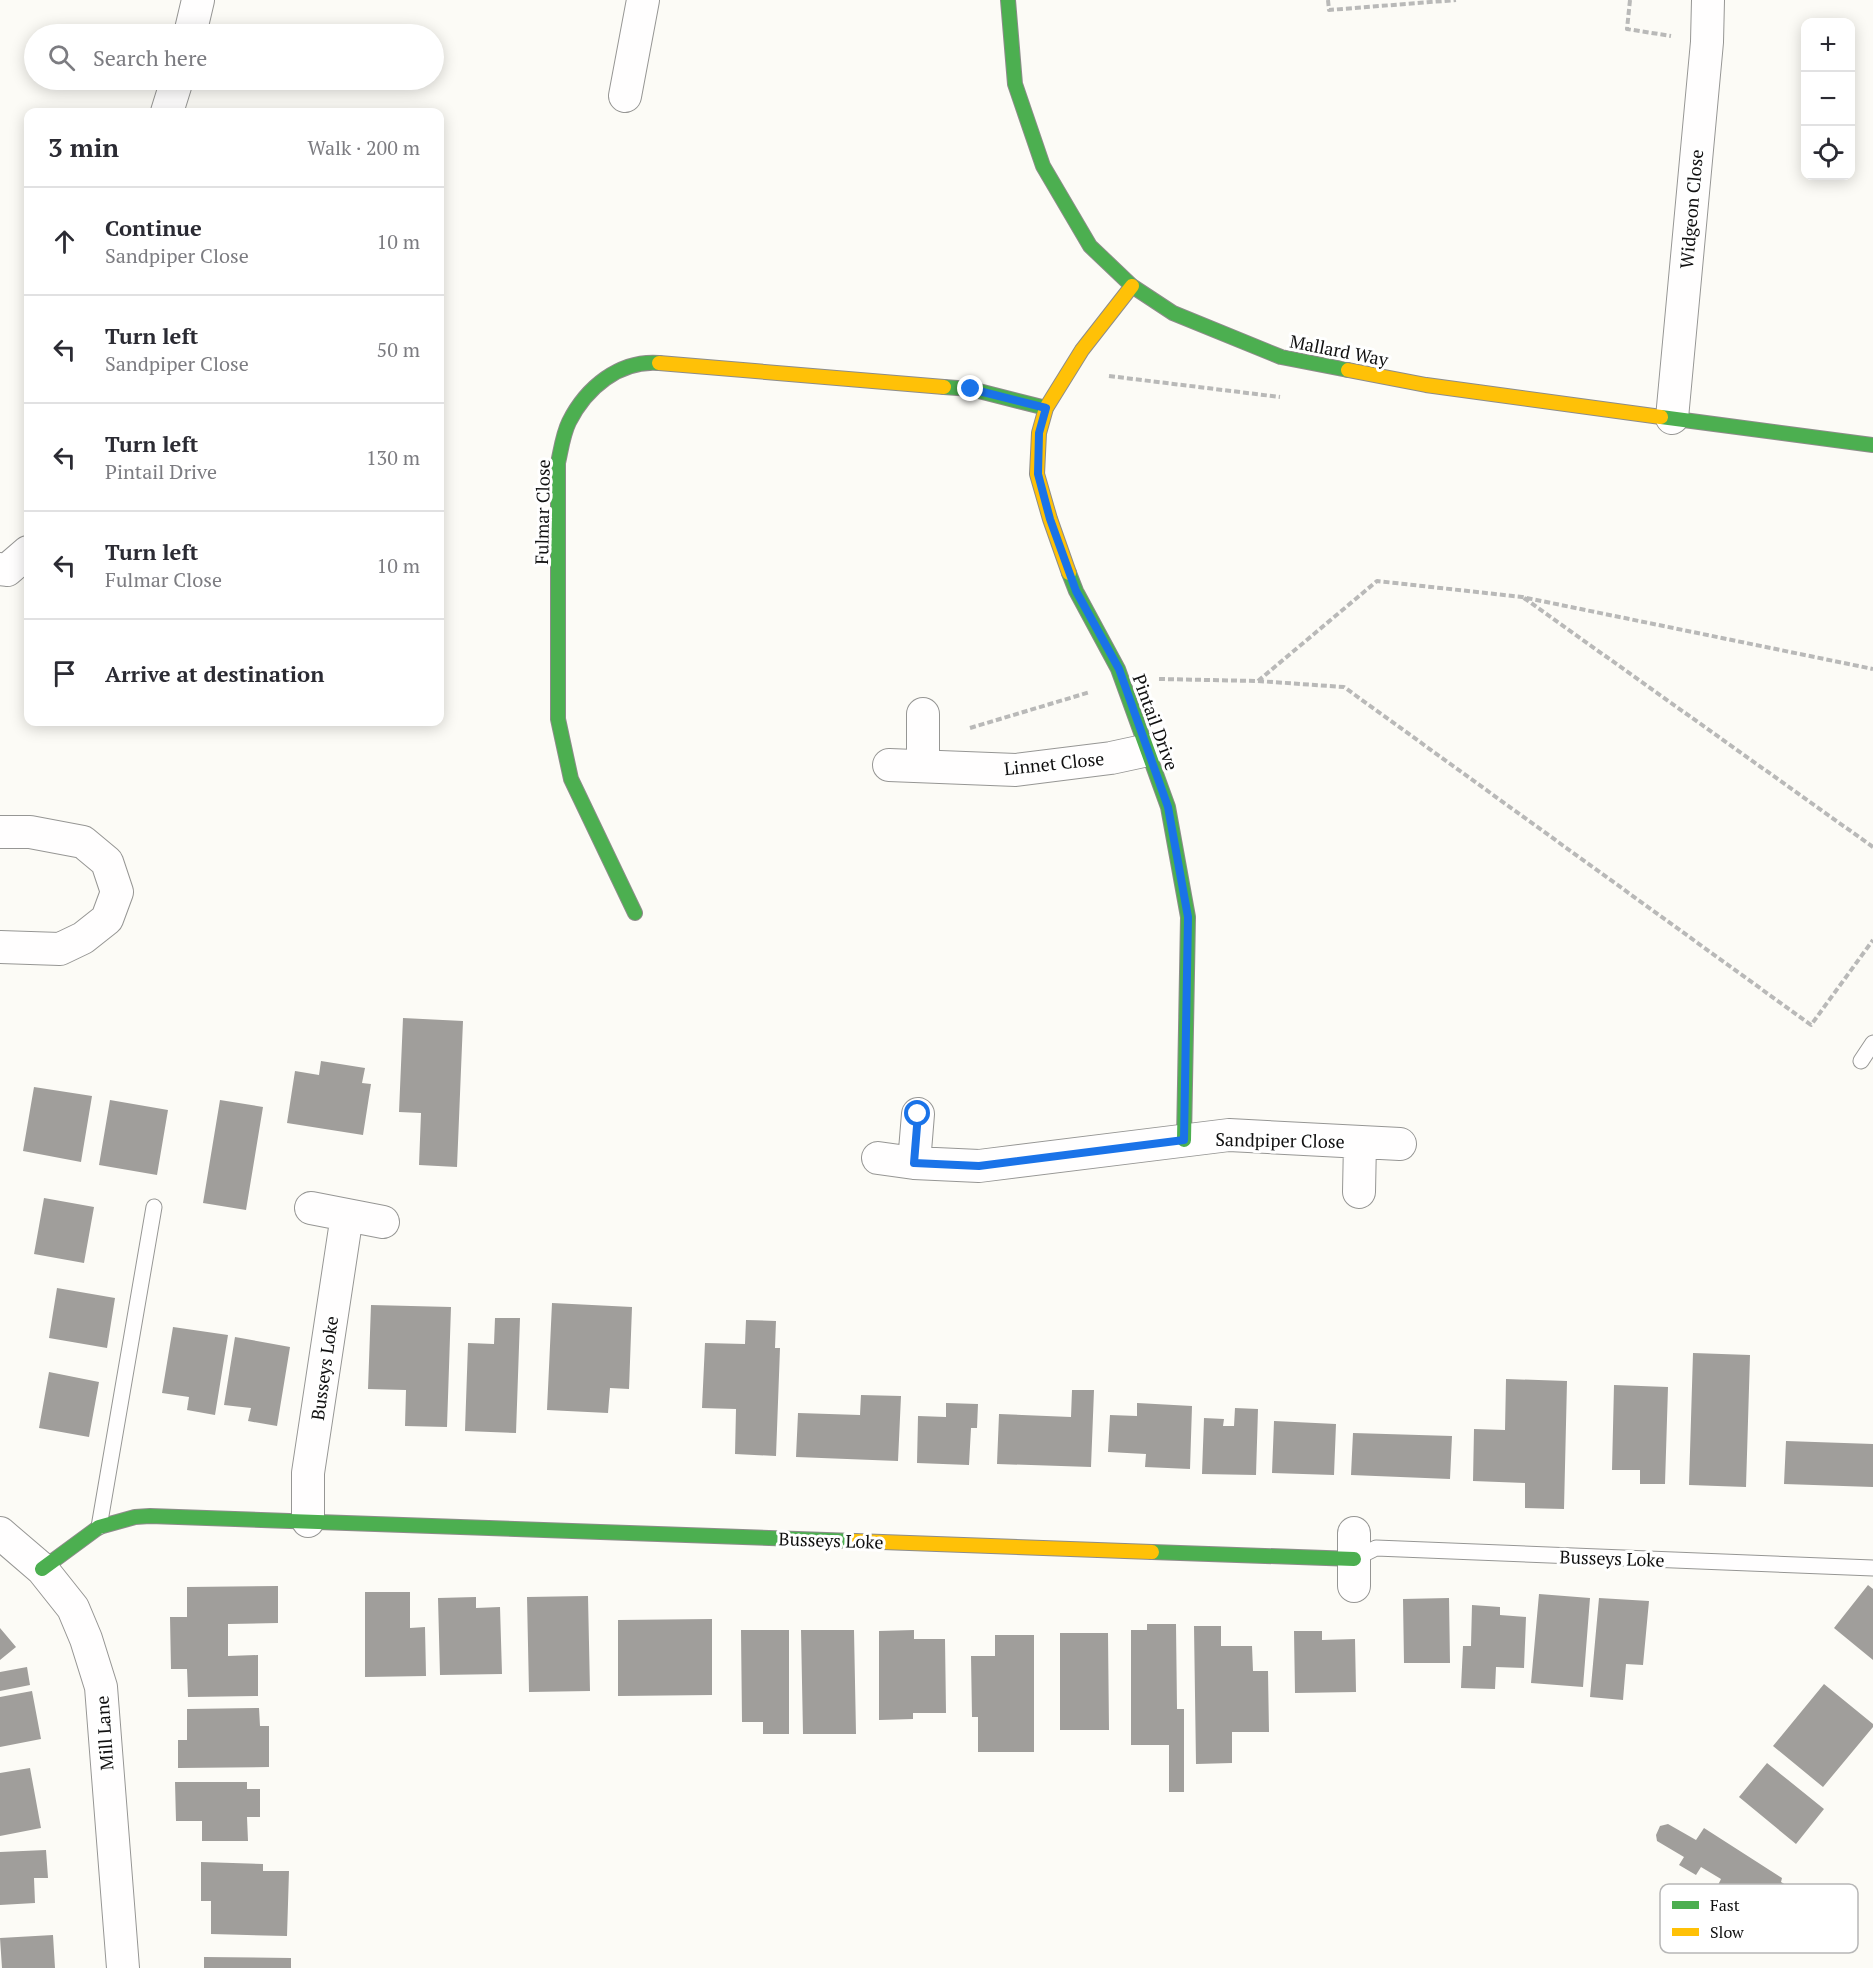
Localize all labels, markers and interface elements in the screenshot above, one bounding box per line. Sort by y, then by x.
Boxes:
map controls [1801,18,1855,180]
button: + [1801,18,1855,72]
search box [24,24,444,90]
icon: search [45,41,78,74]
text: Search here [93,43,207,72]
button: − [1801,72,1855,126]
button: locate [1801,126,1855,180]
text: 3 min [48,130,119,164]
text: Walk · 200 m [308,134,420,161]
street label: Widgeon Close [1674,148,1708,270]
text: Continue [105,213,202,242]
icon: ahead [48,225,81,258]
text: 10 m [377,228,420,255]
text: Sandpiper Close [105,242,249,269]
text: Turn left [105,321,198,350]
street label: Mallard Way [1288,329,1391,371]
icon: left [48,333,81,366]
text: 50 m [377,336,420,363]
text: Sandpiper Close [105,350,249,377]
route end [957,375,983,401]
text: Turn left [105,429,198,458]
icon: left [48,441,81,474]
text: 130 m [366,444,420,471]
text: Pintail Drive [105,458,217,485]
street label: Fulmar Close [529,459,555,565]
text: Turn left [105,537,198,566]
icon: left [48,549,81,582]
text: 10 m [377,552,420,579]
text: Fulmar Close [105,566,222,593]
icon: arrive [48,657,81,690]
text: Arrive at destination [105,659,324,688]
street label: Pintail Drive [1127,671,1185,773]
street label: Linnet Close [1003,746,1105,780]
route start [904,1100,930,1126]
street label: Sandpiper Close [1215,1127,1345,1153]
street label: Busseys Loke [305,1314,343,1422]
street label: Busseys Loke [778,1526,884,1554]
street label: Busseys Loke [1559,1544,1665,1572]
street label: Mill Lane [89,1695,119,1771]
legend [1660,1884,1858,1953]
text: Fast [1710,1894,1740,1916]
text: Slow [1710,1921,1744,1943]

